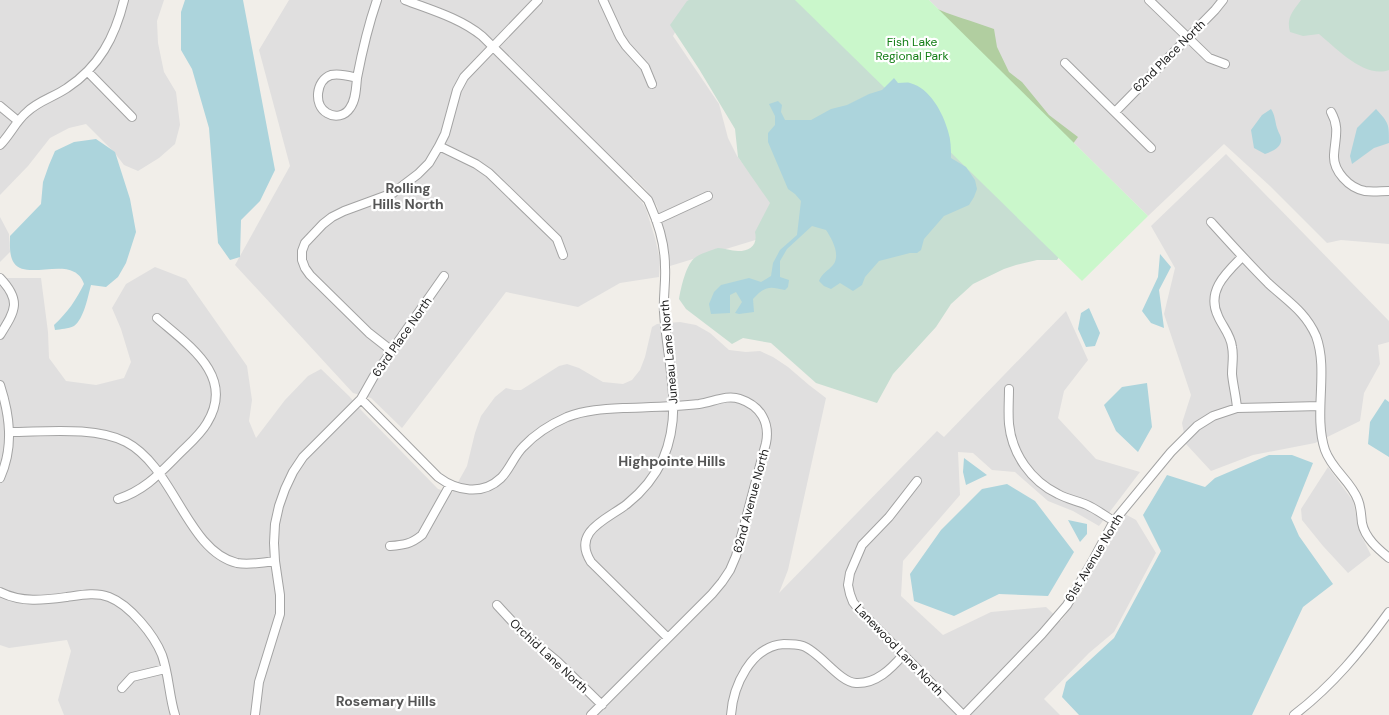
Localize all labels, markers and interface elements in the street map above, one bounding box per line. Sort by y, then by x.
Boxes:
street label: 62nd Place North [1129,16,1209,96]
park label: Fish Lake Regional Park [875,34,949,64]
district label: Rolling Hills North [372,179,444,213]
street label: 63rd Place North [368,294,436,380]
street label: Juneau Lane North [656,299,682,405]
street label: 62nd Avenue North [729,447,773,555]
district label: Highpointe Hills [618,452,726,470]
street label: 61st Avenue North [1061,511,1127,605]
street label: Lanewood Lane North [851,601,947,699]
street label: Orchid Lane North [506,615,592,697]
district label: Rosemary Hills [336,692,436,710]

